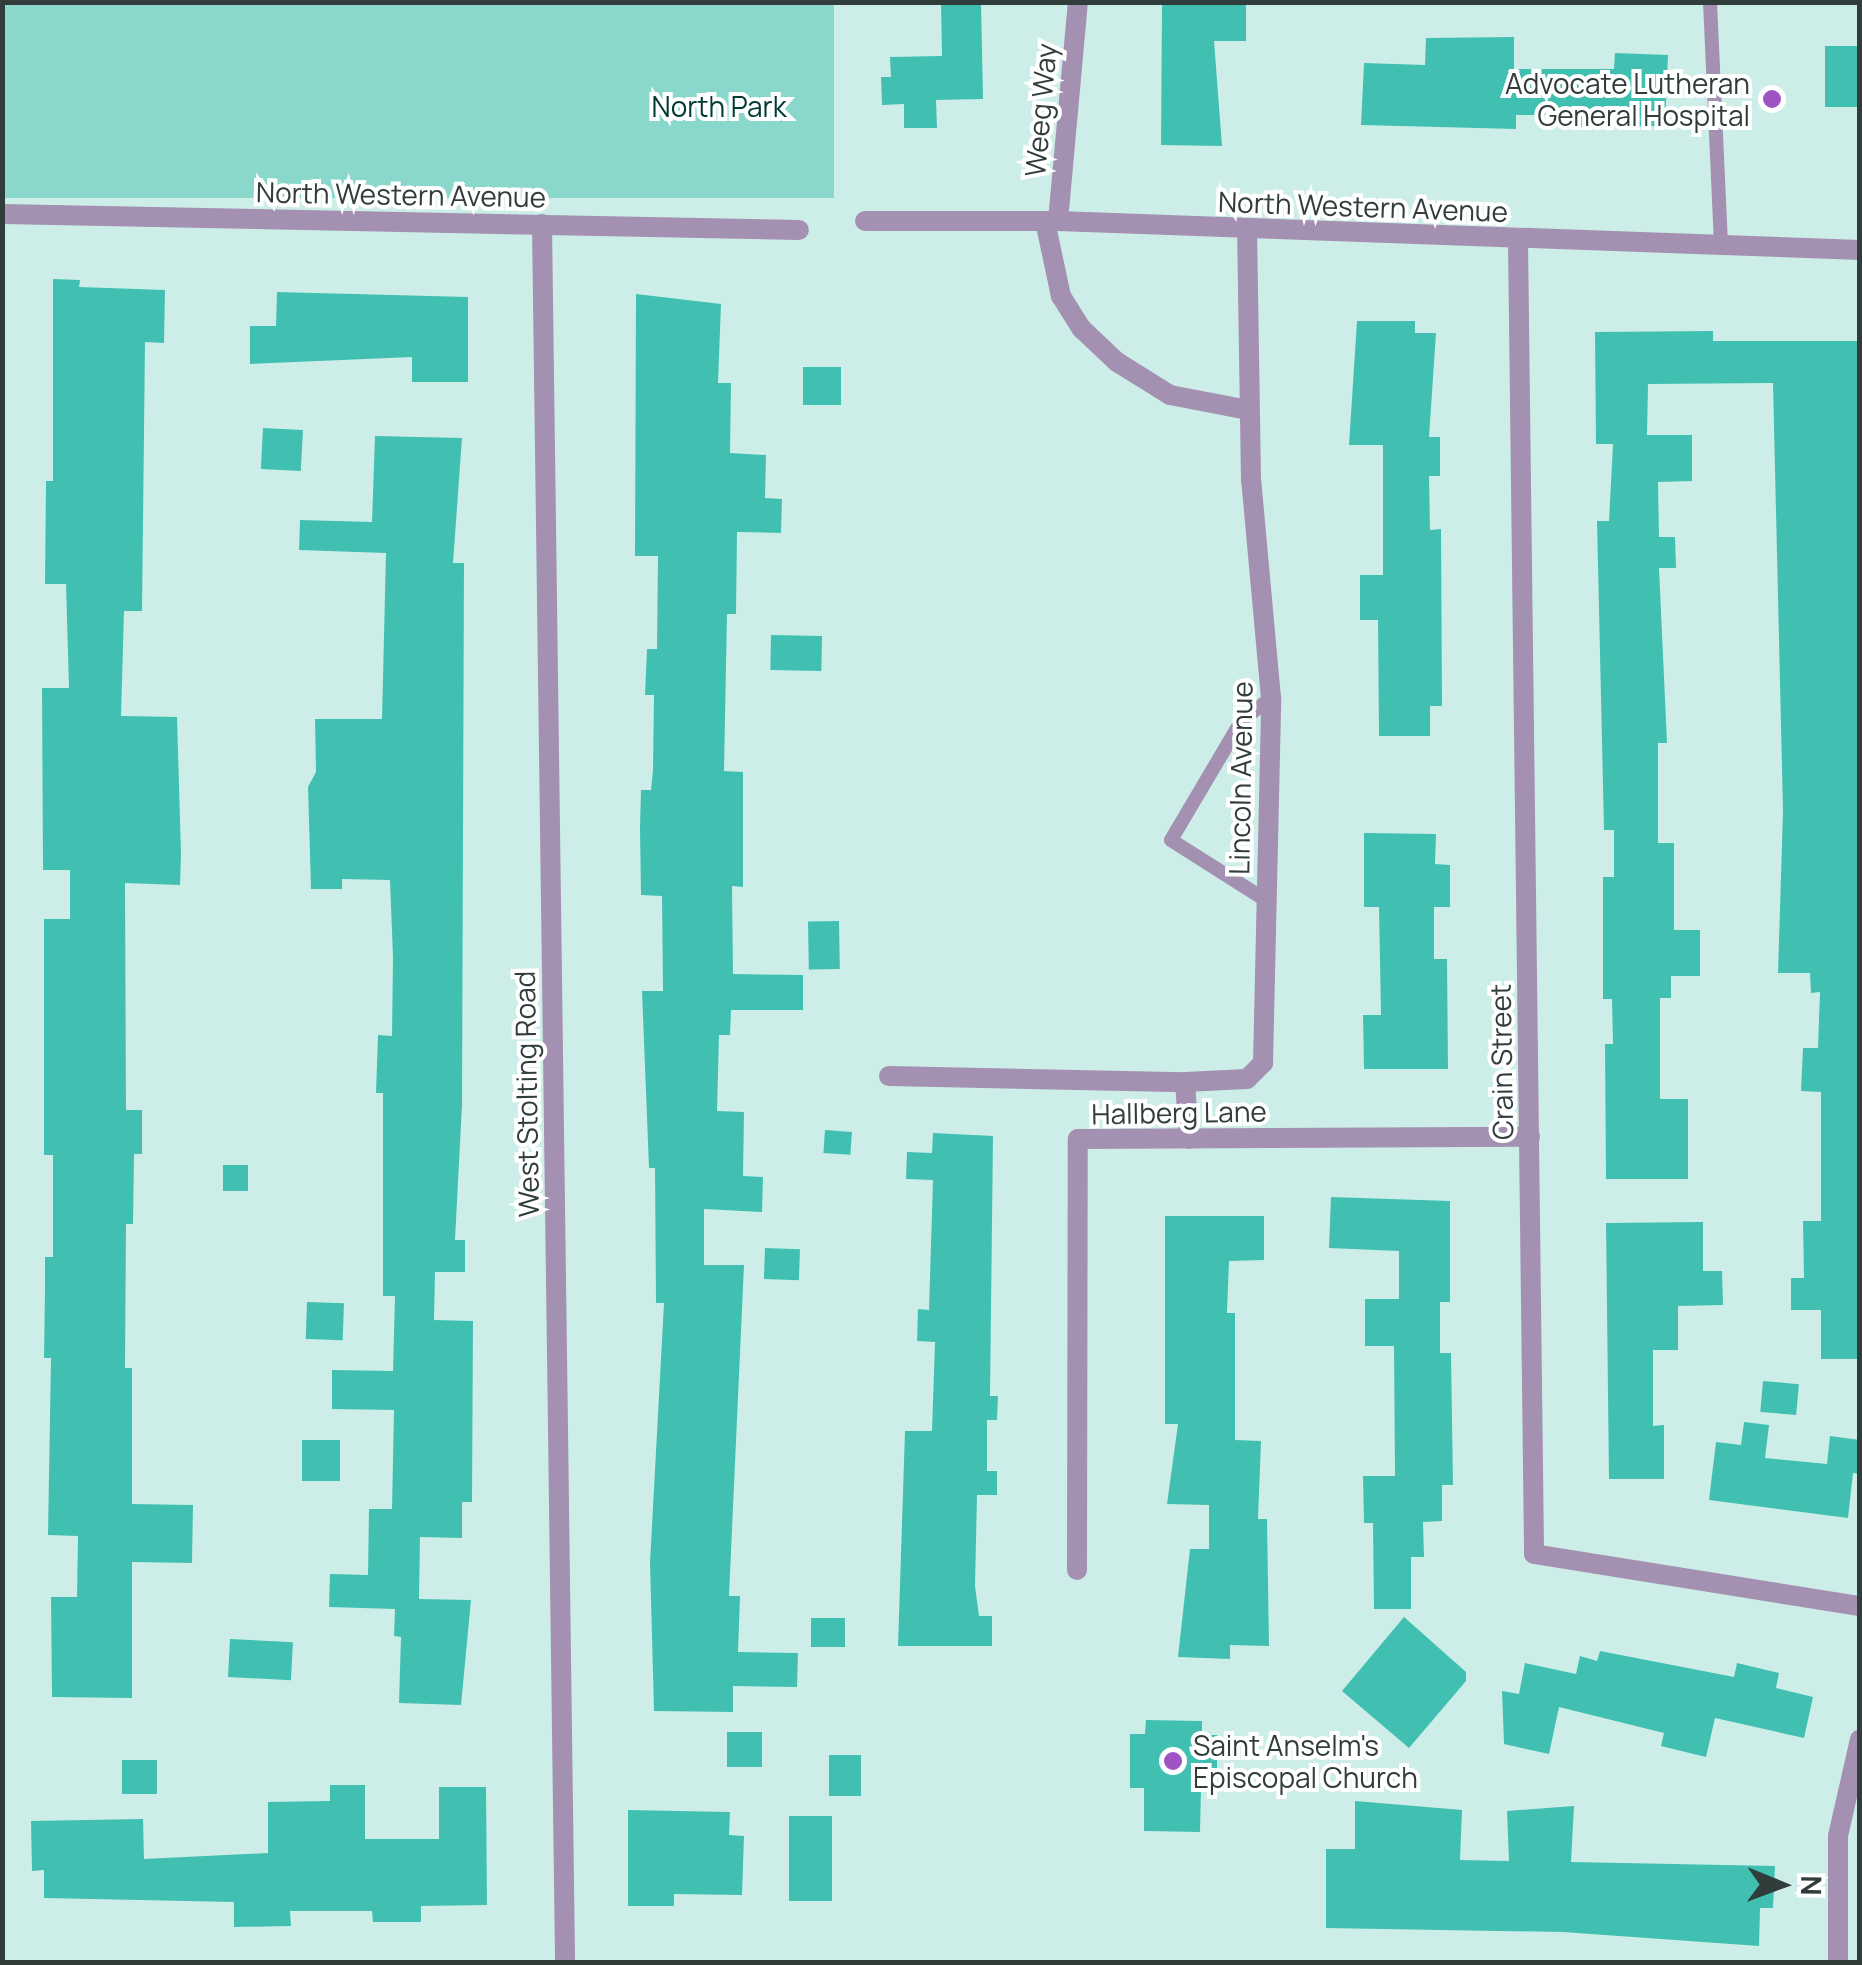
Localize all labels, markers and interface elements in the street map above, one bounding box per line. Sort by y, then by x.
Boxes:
street label: Weeg Way [1017,42,1063,178]
place label: Advocate Lutheran General Hospital [1505,66,1750,132]
marker: Advocate Lutheran General Hospital [1759,86,1785,112]
park label: North Park [651,89,787,123]
street label: North Western Avenue [256,175,546,213]
street label: North Western Avenue [1217,184,1509,228]
street label: Lincoln Avenue [1222,681,1258,875]
street label: West Stolting Road [507,971,545,1217]
street label: Crain Street [1483,984,1519,1140]
street label: Hallberg Lane [1091,1094,1267,1130]
place label: Saint Anselm's Episcopal Church [1193,1728,1418,1794]
marker: Saint Anselm's Episcopal Church [1162,1750,1184,1772]
north arrow [1732,1835,1832,1935]
text: N [1793,1875,1831,1896]

